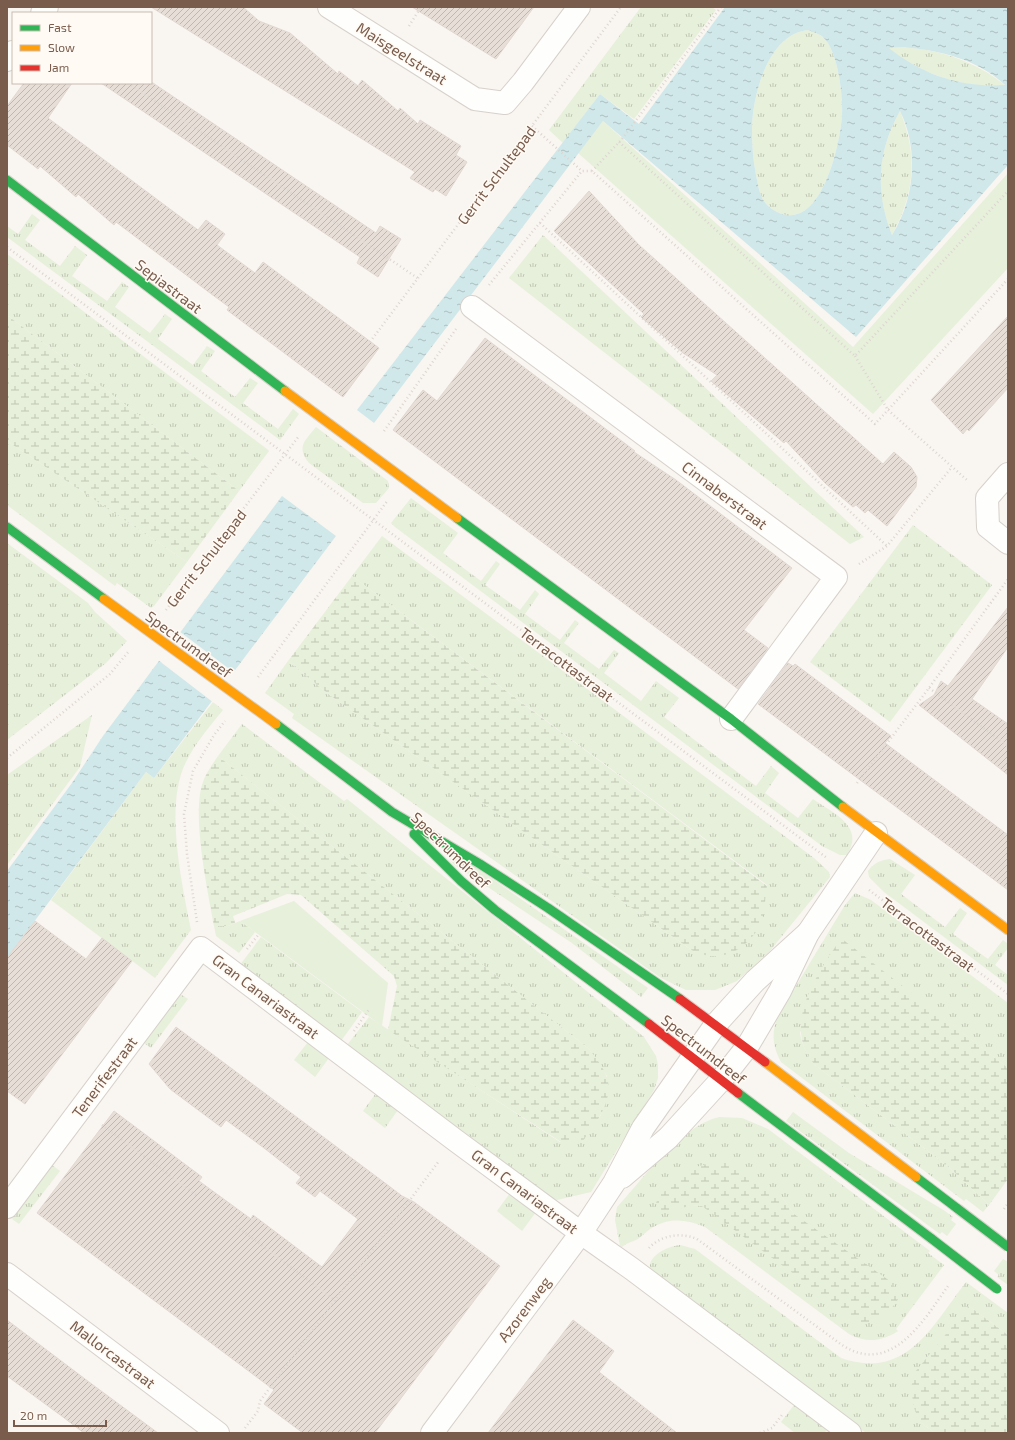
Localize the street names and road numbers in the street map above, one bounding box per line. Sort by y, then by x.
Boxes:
street label: Maisgeelstraat [353,18,451,88]
street label: Gerrit Schultepad [453,122,539,228]
street label: Sepiastraat [132,255,206,317]
street label: Cinnaberstraat [679,457,771,533]
street label: Gerrit Schultepad [162,506,250,610]
street label: Spectrumdreef [142,607,236,681]
street label: Terracottastraat [517,623,617,705]
street label: Spectrumdreef [408,808,494,892]
street label: Terracottastraat [878,893,978,975]
street label: Gran Canariastraat [209,950,323,1042]
street label: Spectrumdreef [658,1010,750,1088]
street label: Tenerifestraat [68,1033,140,1121]
street label: Gran Canariastraat [468,1145,582,1237]
street label: Azorenweg [494,1272,555,1345]
street label: Mallorcastraat [67,1316,159,1392]

